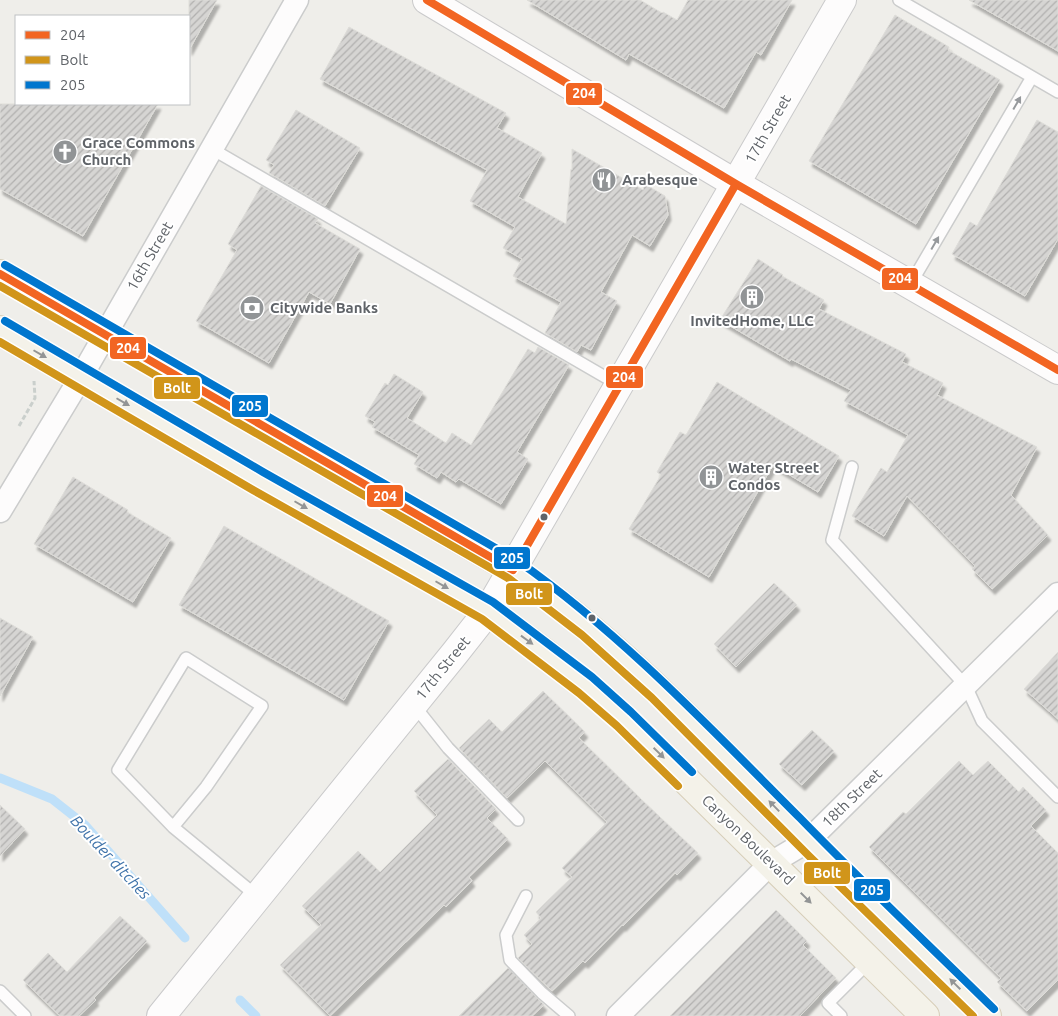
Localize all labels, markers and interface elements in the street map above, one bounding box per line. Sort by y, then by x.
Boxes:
legend [15,15,190,105]
text: 204 [60,26,85,43]
text: Bolt [60,51,88,68]
text: 205 [60,76,85,93]
line badge: 204 [565,82,603,106]
text: 204 [572,85,596,101]
street label: 17th Street [741,91,794,166]
one-way arrow [1013,95,1021,110]
place label: Grace Commons Church [82,134,195,168]
church icon: Grace Commons Church [52,139,78,165]
restaurant icon: Arabesque [591,167,617,193]
place label: Arabesque [622,171,698,188]
street label: 16th Street [123,218,176,293]
one-way arrow [930,236,939,249]
line badge: 204 [881,267,919,291]
text: 204 [888,270,912,286]
building icon: InvitedHome, LLC [739,284,765,310]
bank icon: Citywide Banks [239,295,265,321]
place label: Citywide Banks [270,299,378,316]
place label: InvitedHome, LLC [690,312,814,329]
line badge: 204 [109,336,147,360]
text: 204 [116,340,140,356]
one-way arrow [34,349,47,358]
line badge: 204 [605,365,644,389]
text: 204 [612,369,636,385]
line badge: Bolt [153,376,201,400]
text: Bolt [163,380,191,396]
line badge: 205 [231,394,269,418]
one-way arrow [115,398,130,406]
text: 205 [238,398,262,414]
place label: Water Street Condos [728,459,820,493]
building icon: Water Street Condos [698,464,724,490]
line badge: 204 [366,484,404,508]
text: 204 [373,488,397,504]
one-way arrow [293,501,308,509]
unlabelled marker [539,512,549,522]
line badge: 205 [493,546,531,570]
text: 205 [500,550,524,566]
one-way arrow [435,581,449,590]
line badge: Bolt [505,582,553,606]
text: Bolt [515,586,543,602]
unlabelled marker [587,613,597,623]
street label: 17th Street [412,632,473,703]
one-way arrow [520,635,534,645]
one-way arrow [652,747,664,759]
street label: 18th Street [818,765,885,830]
street label: Canyon Boulevard [699,791,798,888]
one-way arrow [768,800,780,812]
water label: Boulder ditches [67,811,155,903]
line badge: Bolt [803,861,851,885]
text: Bolt [813,865,841,881]
line badge: 205 [853,878,891,902]
text: 205 [860,882,884,898]
one-way arrow [800,891,812,903]
one-way arrow [949,978,961,990]

